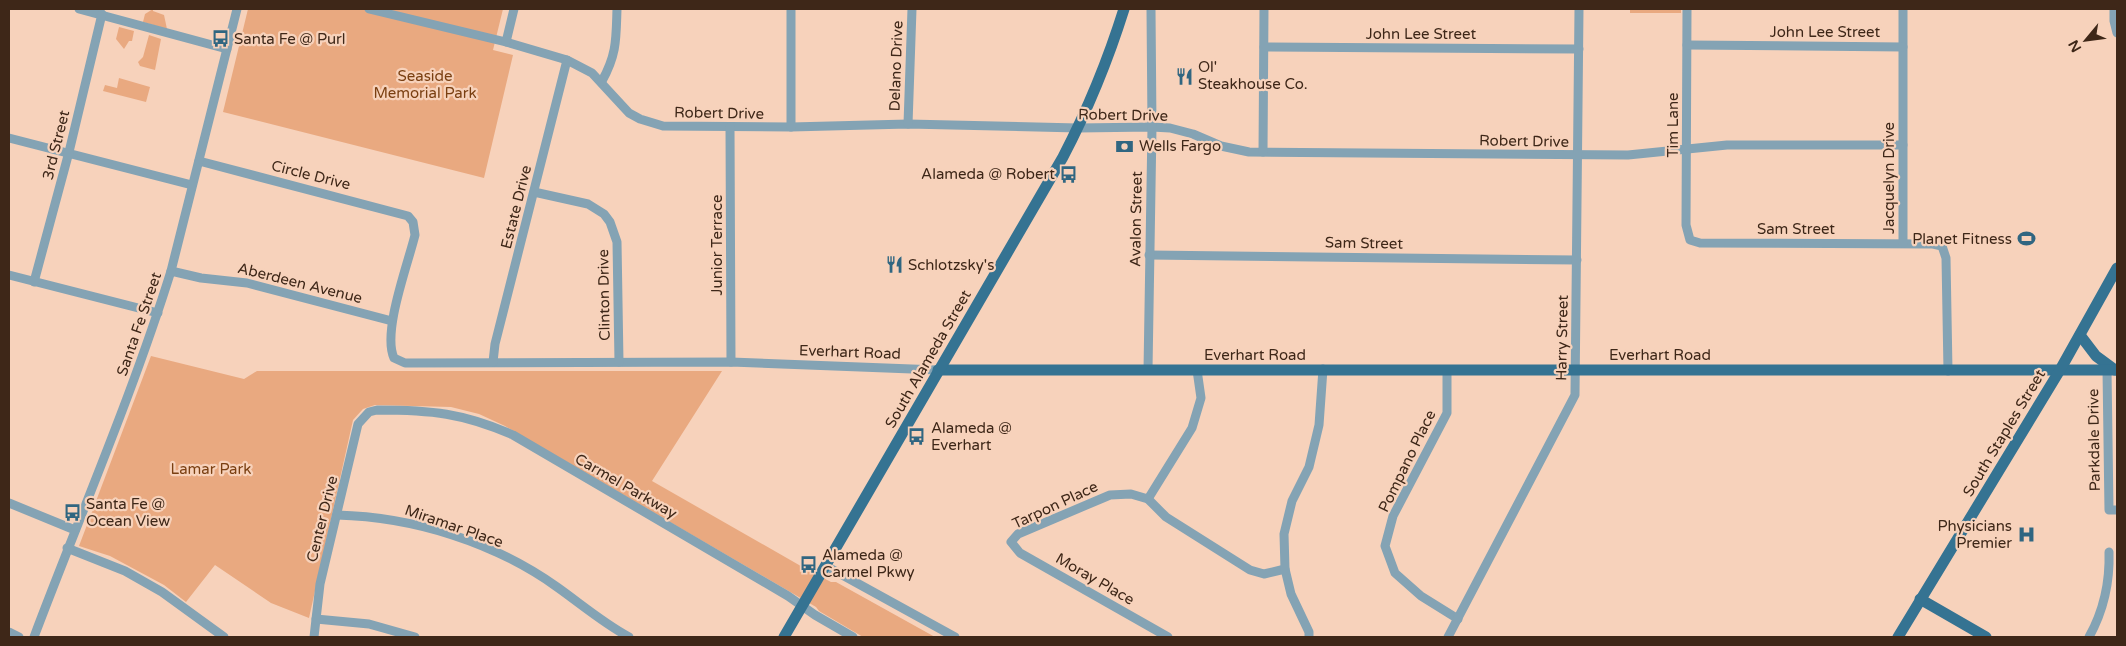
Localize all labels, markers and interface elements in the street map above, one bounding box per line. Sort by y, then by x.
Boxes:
north arrow [2061,15,2111,65]
street label: Delano Drive [885,20,907,112]
street label: John Lee Street [1770,23,1881,41]
street label: John Lee Street [1366,25,1477,43]
bus stop icon: Santa Fe @ Purl [210,29,230,49]
place label: Santa Fe @ Purl [234,30,346,48]
text: N [2065,37,2085,55]
place label: Ol' Steakhouse Co. [1198,58,1308,93]
restaurant icon: Ol' Steakhouse Co. [1174,66,1194,86]
park label: Seaside Memorial Park [373,67,477,102]
street label: Tim Lane [1664,92,1682,158]
street label: Robert Drive [674,103,764,123]
street label: Robert Drive [1078,105,1168,125]
street label: 3rd Street [39,108,73,182]
street label: Jacquelyn Drive [1880,122,1898,234]
street label: Robert Drive [1479,131,1569,151]
bank icon: Wells Fargo [1115,136,1135,156]
place label: Wells Fargo [1139,137,1221,155]
street label: Circle Drive [270,156,352,194]
street label: Estate Drive [497,163,535,251]
bus stop icon: Alameda @ Robert [1059,164,1079,184]
place label: Alameda @ Robert [921,165,1055,183]
street label: Avalon Street [1126,171,1146,267]
street label: Junior Terrace [708,195,726,295]
street label: Sam Street [1757,220,1835,238]
sports icon: Planet Fitness [2016,229,2036,249]
place label: Planet Fitness [1912,230,2012,248]
street label: Sam Street [1325,233,1404,253]
street label: Clinton Drive [594,249,614,341]
restaurant icon: Schlotzsky's [884,255,904,275]
place label: Schlotzsky's [908,256,994,274]
street label: Aberdeen Avenue [236,259,364,307]
street label: Santa Fe Street [113,270,165,378]
street label: South Alameda Street [881,287,975,431]
street label: Harry Street [1552,295,1572,381]
street label: Everhart Road [799,341,901,363]
street label: Everhart Road [1204,346,1306,364]
street label: Everhart Road [1609,346,1711,364]
street label: South Staples Street [1959,366,2049,500]
street label: Parkdale Drive [2084,388,2104,492]
street label: Pompano Place [1374,407,1440,515]
place label: Alameda @ Everhart [931,419,1012,454]
bus stop icon: Alameda @ Everhart [907,427,927,447]
street label: Carmel Parkway [572,450,680,522]
park label: Lamar Park [171,460,251,478]
street label: Center Drive [303,474,341,564]
street label: Tarpon Place [1009,477,1101,533]
place label: Santa Fe @ Ocean View [86,495,170,530]
street label: Miramar Place [403,501,505,551]
bus stop icon: Santa Fe @ Ocean View [62,503,82,523]
place label: Physicians Premier [1938,517,2012,552]
hospital icon: Physicians Premier [2016,525,2036,545]
place label: Alameda @ Carmel Pkwy [822,546,915,581]
street label: Moray Place [1052,549,1138,609]
bus stop icon: Alameda @ Carmel Pkwy [798,554,818,574]

